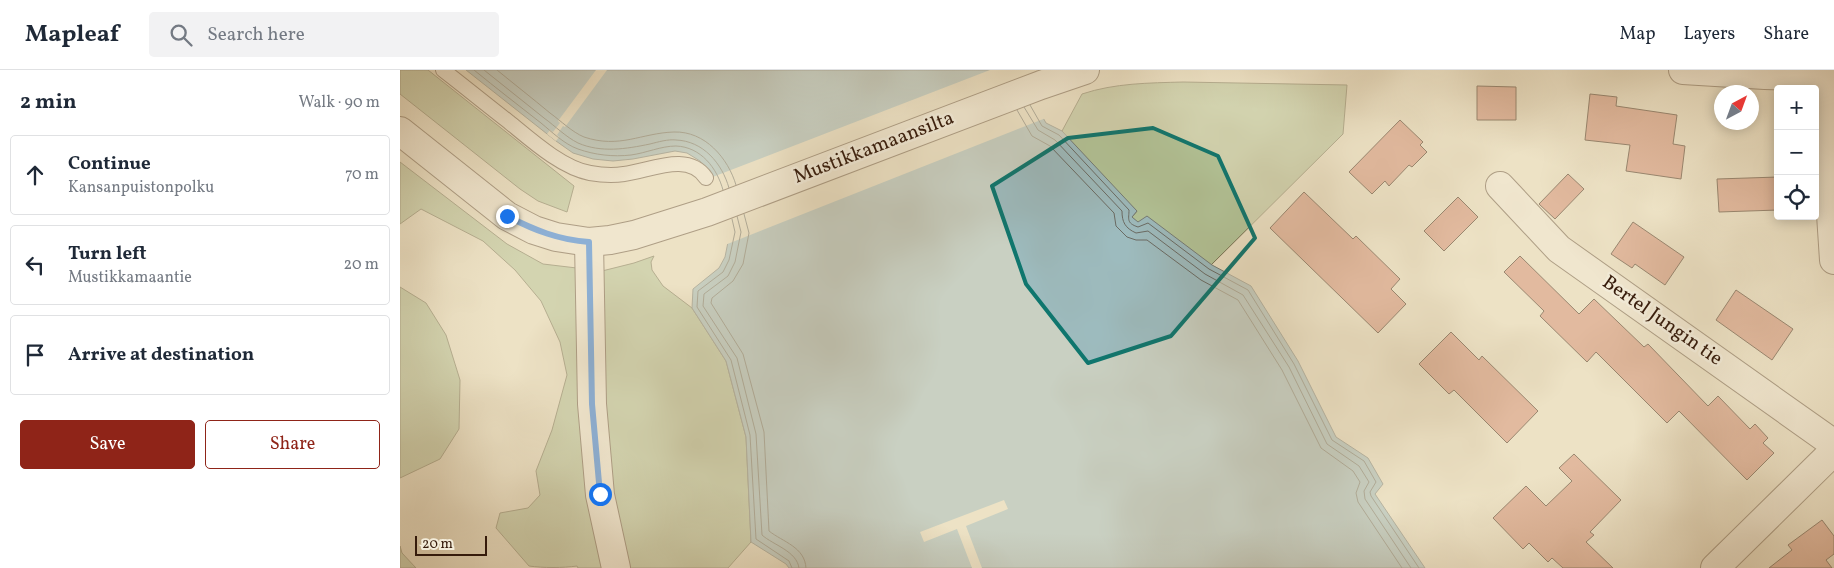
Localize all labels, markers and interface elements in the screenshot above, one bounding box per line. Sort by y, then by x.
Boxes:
search box [149,12,499,57]
text: Mapleaf [25,18,119,52]
icon: search [167,21,195,49]
text: Search here [207,22,305,48]
text: Map [1619,22,1655,47]
text: Layers [1683,22,1735,47]
text: Share [1763,22,1809,47]
north arrow [1714,85,1759,130]
map controls [1774,85,1819,220]
button: + [1774,85,1819,130]
text: 2 min [20,88,77,117]
text: Walk · 90 m [298,92,380,114]
street label: Mustikkamaansilta [790,104,958,192]
button: − [1774,130,1819,175]
text: Continue [68,151,151,177]
icon: ahead [21,161,49,189]
text: 70 m [345,164,379,186]
button: locate [1774,175,1819,220]
text: Kansanpuistonpolku [68,177,214,199]
route end [496,205,519,228]
text: Turn left [68,241,147,267]
icon: left [21,251,49,279]
text: 20 m [344,254,379,276]
text: Mustikkamaantie [68,267,192,289]
street label: Bertel Jungin tie [1596,269,1728,373]
icon: arrive [21,341,49,369]
text: Arrive at destination [68,342,254,368]
button: Save [20,420,195,469]
button: Share [205,420,380,469]
route start [589,483,612,506]
scale bar [415,533,488,556]
text: 20 m [422,535,453,554]

